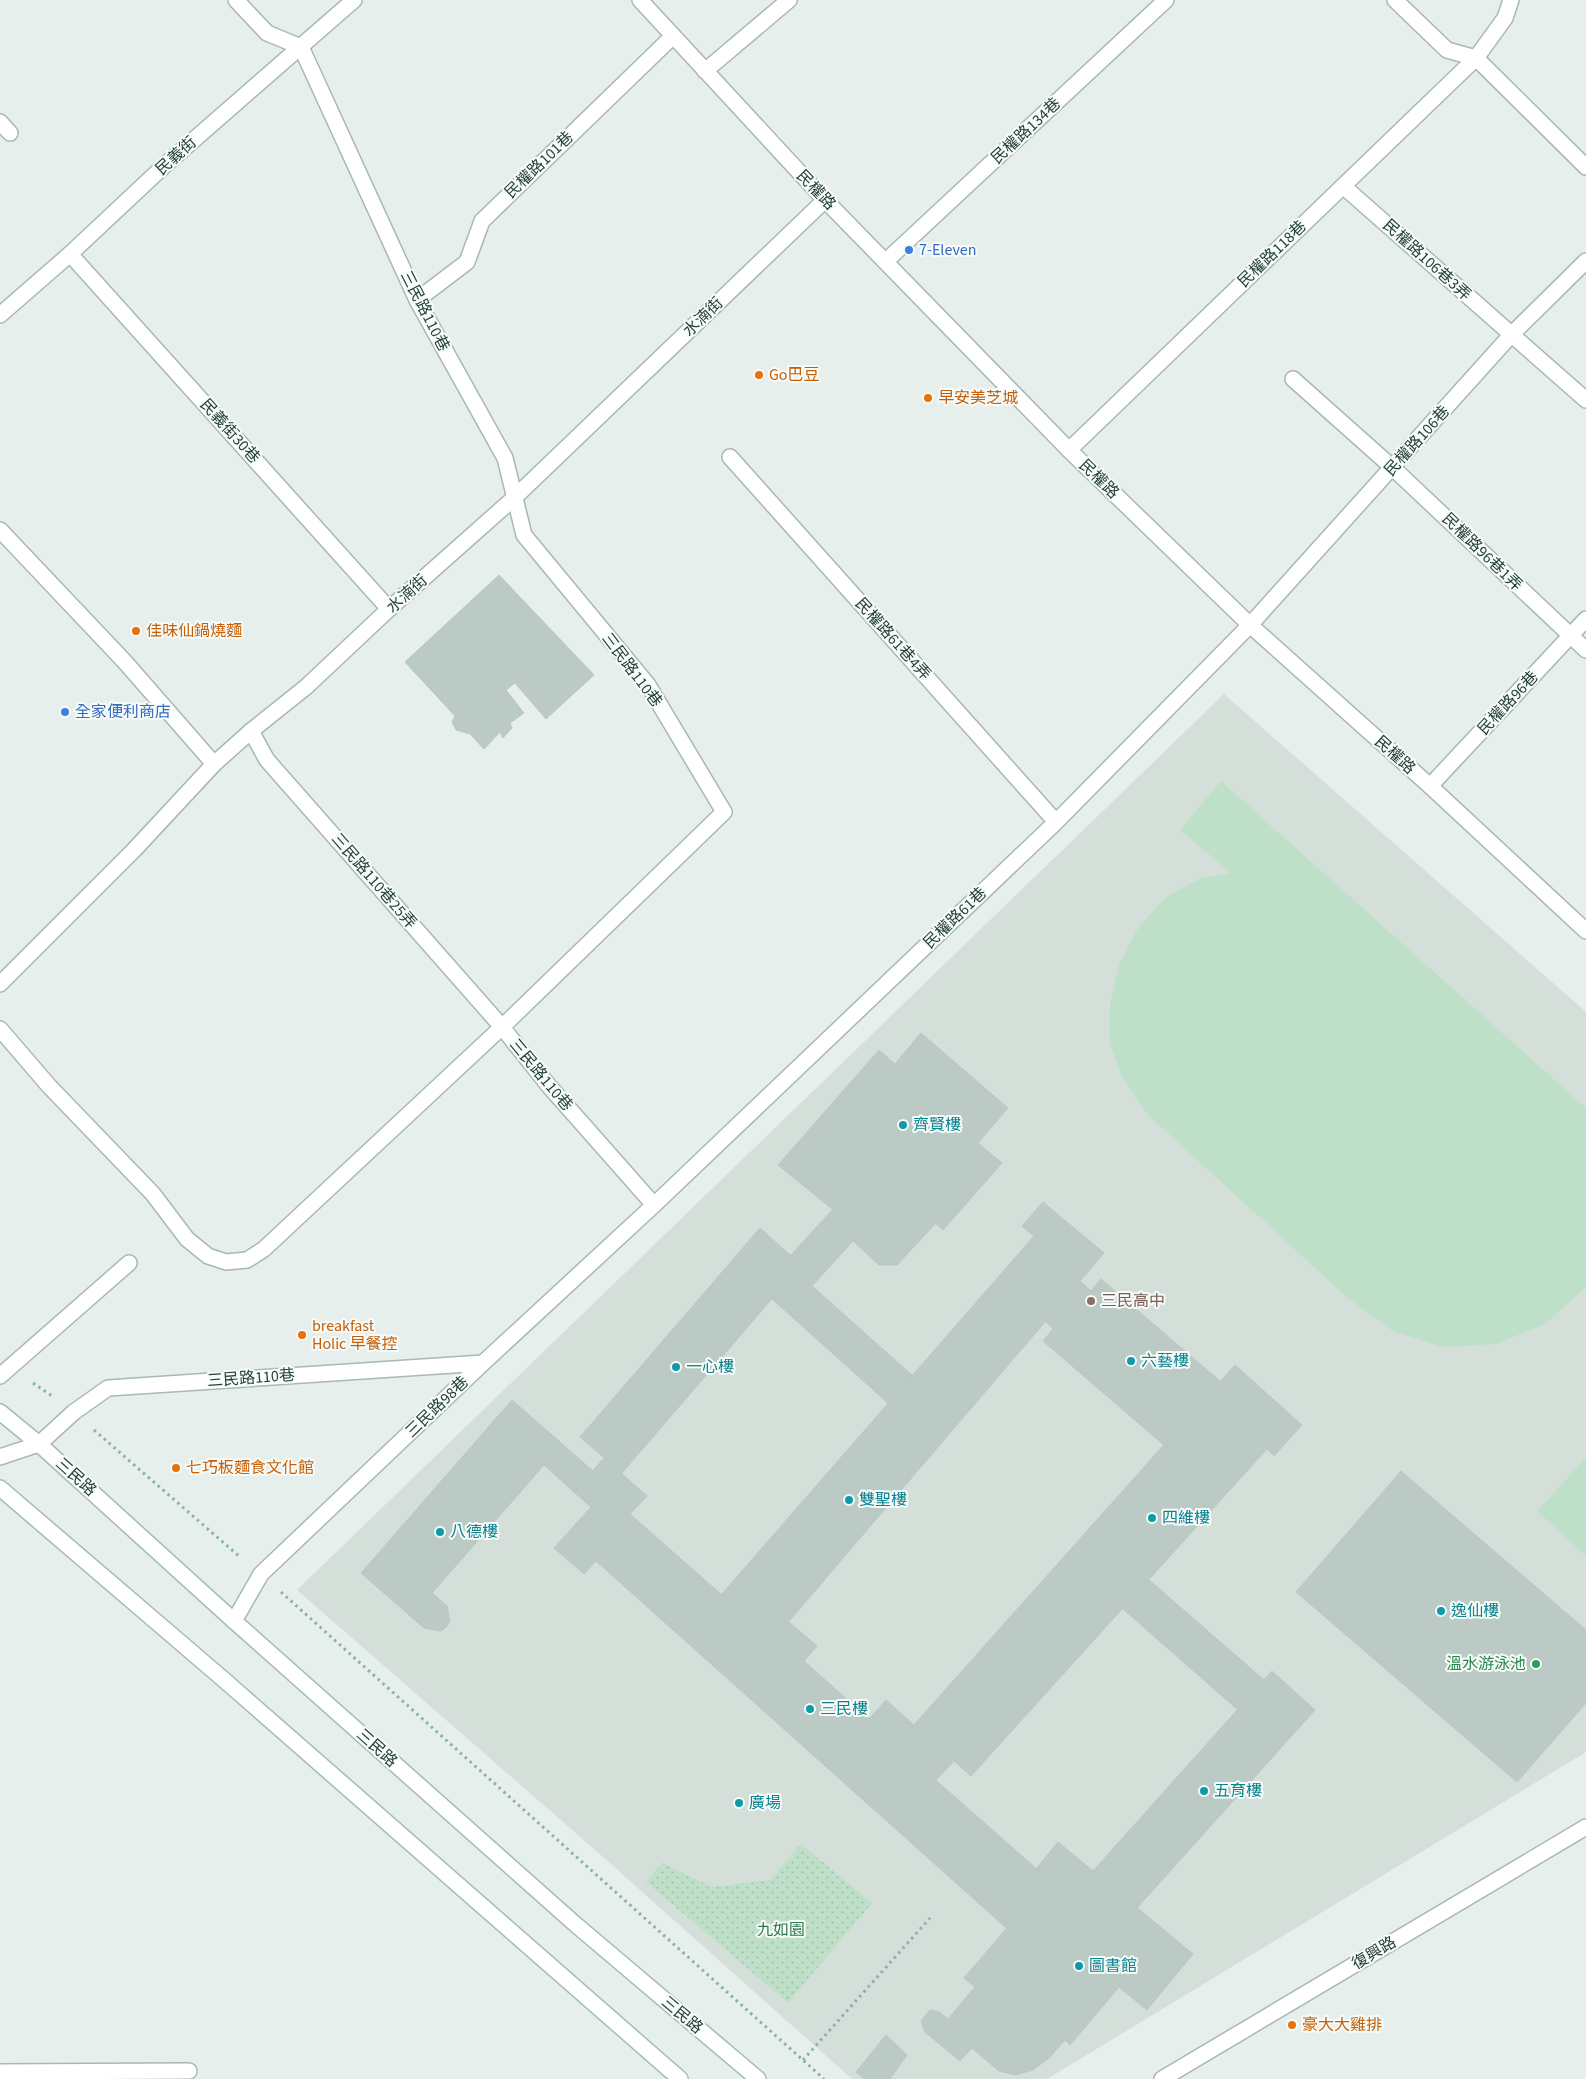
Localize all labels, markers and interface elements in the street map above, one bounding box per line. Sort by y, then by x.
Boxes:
street label: 民權路134巷 [986,93,1066,169]
street label: 民權路101巷 [500,127,578,203]
street label: 民義街 [151,132,201,180]
street label: 民權路 [791,165,841,215]
street label: 民權路106巷3弄 [1378,214,1476,306]
street label: 民權路118巷 [1233,216,1311,292]
place label: 7-Eleven [919,239,977,261]
marker: 7-Eleven [903,244,915,256]
street label: 三民路110巷 [395,267,455,355]
street label: 水湳街 [678,292,728,342]
place label: Go巴豆 [769,364,820,386]
marker: Go巴豆 [753,369,765,381]
place label: 早安美芝城 [938,387,1018,409]
marker: 早安美芝城 [922,392,934,404]
street label: 民義街30巷 [195,394,265,468]
street label: 民權路106巷 [1379,401,1455,481]
street label: 民權路 [1074,454,1124,504]
street label: 民權路96巷1弄 [1437,508,1527,596]
street label: 水湳街 [382,570,432,618]
street label: 民權路61巷4弄 [850,593,936,685]
place label: 佳味仙鍋燒麵 [146,620,242,642]
marker: 佳味仙鍋燒麵 [130,625,142,637]
street label: 三民路110巷 [597,628,667,712]
street label: 民權路96巷 [1473,666,1543,740]
place label: 全家便利商店 [75,701,171,723]
marker: 全家便利商店 [59,706,71,718]
street label: 民權路 [1370,731,1420,779]
street label: 三民路110巷25弄 [326,829,422,933]
street label: 民權路61巷 [919,882,991,954]
street label: 三民路110巷 [504,1034,578,1116]
place label: 齊賢樓 [913,1114,961,1136]
marker: 齊賢樓 [897,1119,909,1131]
place label: 三民高中 [1101,1290,1165,1312]
marker: 三民高中 [1085,1295,1097,1307]
place label: breakfast Holic 早餐控 [312,1315,398,1355]
marker: breakfast Holic 早餐控 [296,1329,308,1341]
place label: 六藝樓 [1141,1350,1189,1372]
marker: 六藝樓 [1125,1355,1137,1367]
place label: 一心樓 [686,1356,734,1378]
marker: 一心樓 [670,1361,682,1373]
street label: 三民路110巷 [206,1364,296,1392]
street label: 三民路98巷 [401,1371,473,1443]
street label: 三民路 [51,1453,101,1501]
place label: 七巧板麵食文化館 [186,1457,314,1479]
marker: 七巧板麵食文化館 [170,1462,182,1474]
place label: 雙聖樓 [859,1489,907,1511]
marker: 雙聖樓 [843,1494,855,1506]
place label: 四維樓 [1162,1507,1210,1529]
marker: 四維樓 [1146,1512,1158,1524]
place label: 八德樓 [450,1521,498,1543]
marker: 八德樓 [434,1526,446,1538]
place label: 逸仙樓 [1451,1600,1499,1622]
marker: 逸仙樓 [1435,1605,1447,1617]
place label: 溫水游泳池 [1446,1653,1526,1675]
marker: 溫水游泳池 [1530,1658,1542,1670]
place label: 三民樓 [820,1698,868,1720]
marker: 三民樓 [804,1703,816,1715]
street label: 三民路 [352,1724,402,1772]
place label: 五育樓 [1214,1780,1262,1802]
marker: 五育樓 [1198,1785,1210,1797]
place label: 廣場 [749,1792,781,1814]
marker: 廣場 [733,1797,745,1809]
park label: 九如園 [757,1919,805,1941]
street label: 復興路 [1348,1931,1400,1975]
place label: 圖書館 [1089,1955,1137,1977]
marker: 圖書館 [1073,1960,1085,1972]
street label: 三民路 [657,1991,707,2039]
place label: 豪大大雞排 [1302,2014,1382,2036]
marker: 豪大大雞排 [1286,2019,1298,2031]

